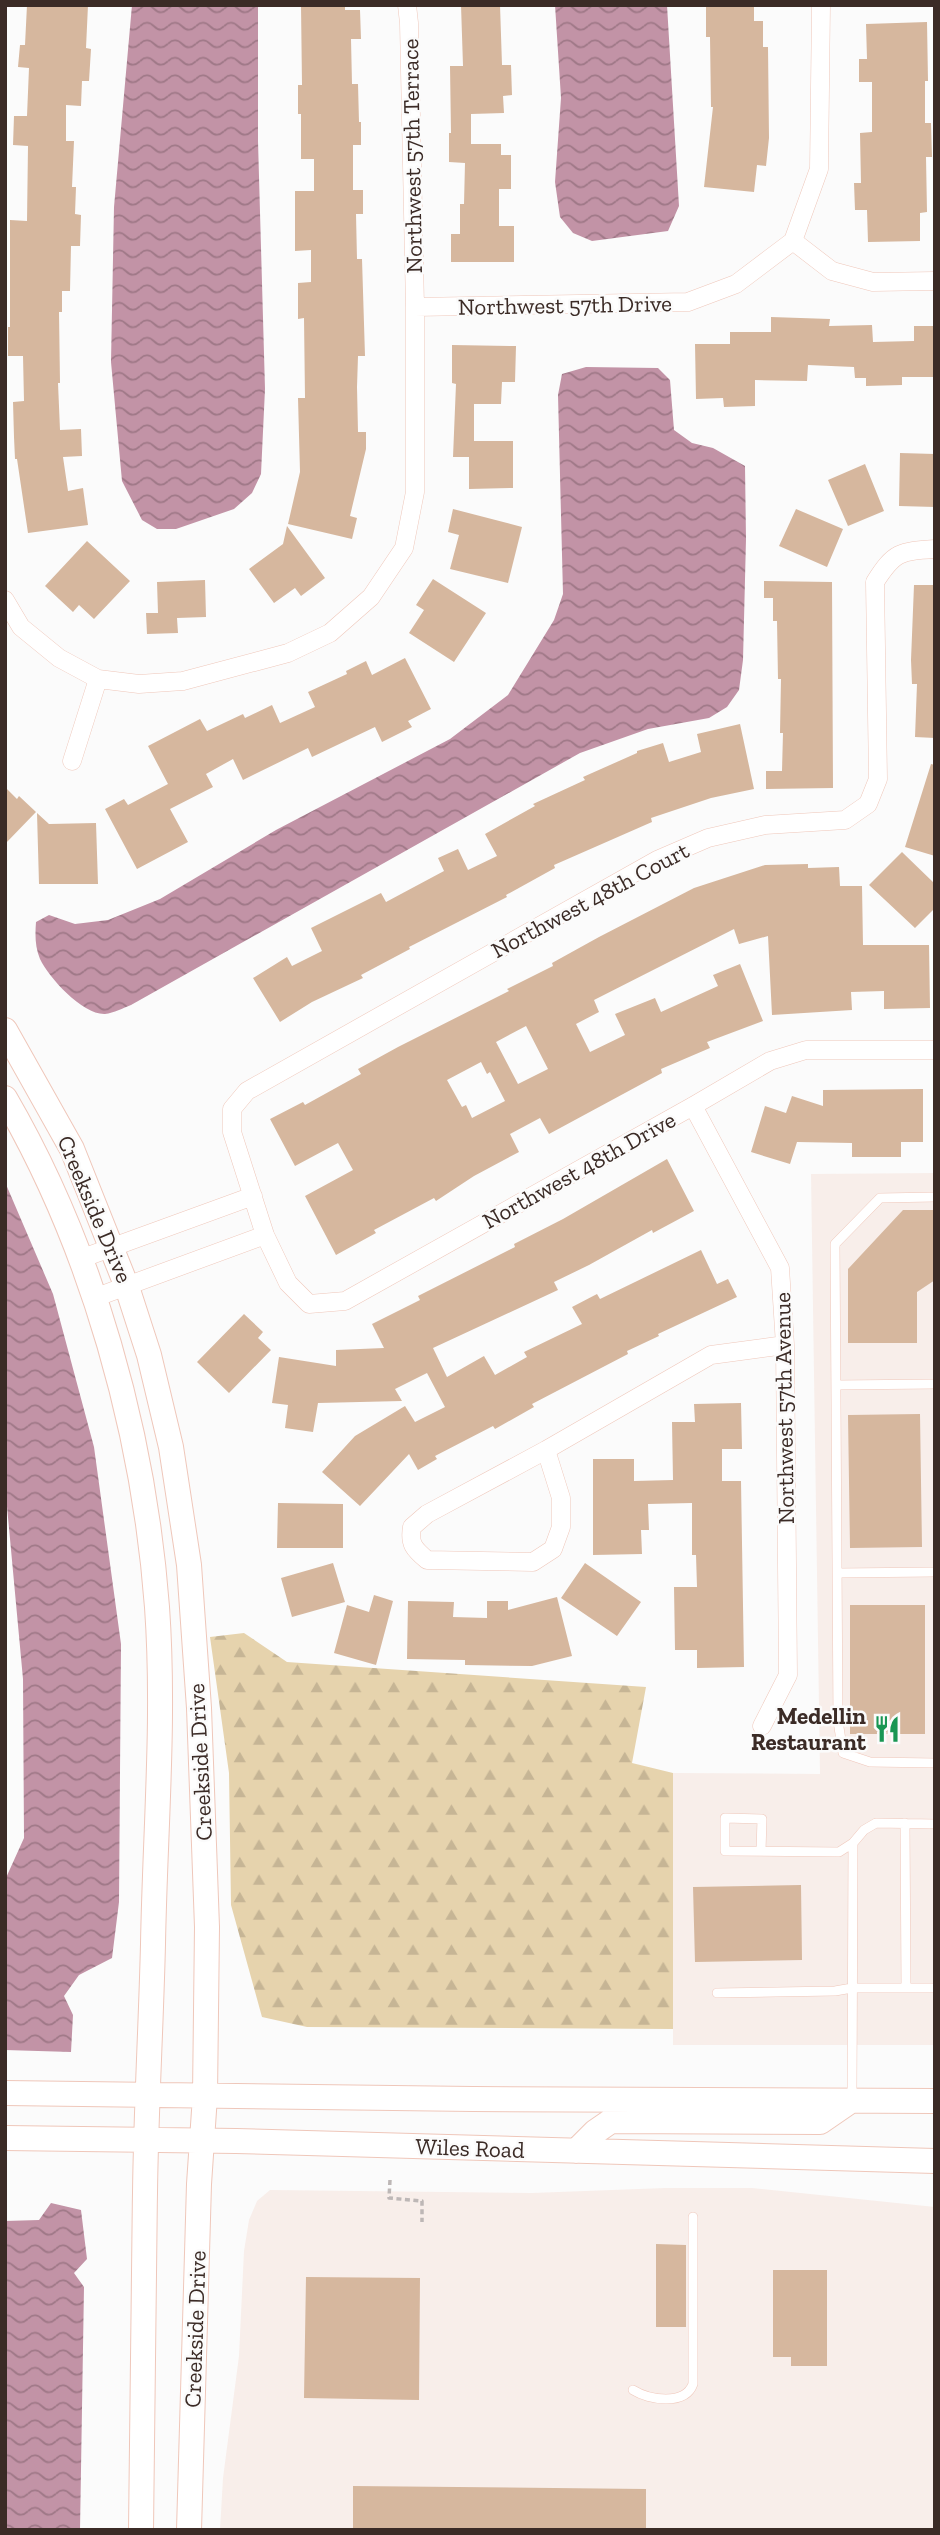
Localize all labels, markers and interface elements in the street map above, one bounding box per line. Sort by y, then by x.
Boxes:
street label: Northwest 57th Terrace [396,38,428,274]
street label: Northwest 57th Drive [458,289,672,321]
street label: Northwest 48th Court [486,836,694,964]
street label: Northwest 48th Drive [478,1105,680,1235]
street label: Creekside Drive [51,1131,139,1287]
street label: Northwest 57th Avenue [768,1292,800,1524]
street label: Creekside Drive [182,1683,218,1841]
place label: Medellin Restaurant [751,1702,867,1756]
restaurant icon: Medellin Restaurant [872,1714,902,1744]
street label: Wiles Road [415,2132,525,2164]
street label: Creekside Drive [178,2250,212,2408]

